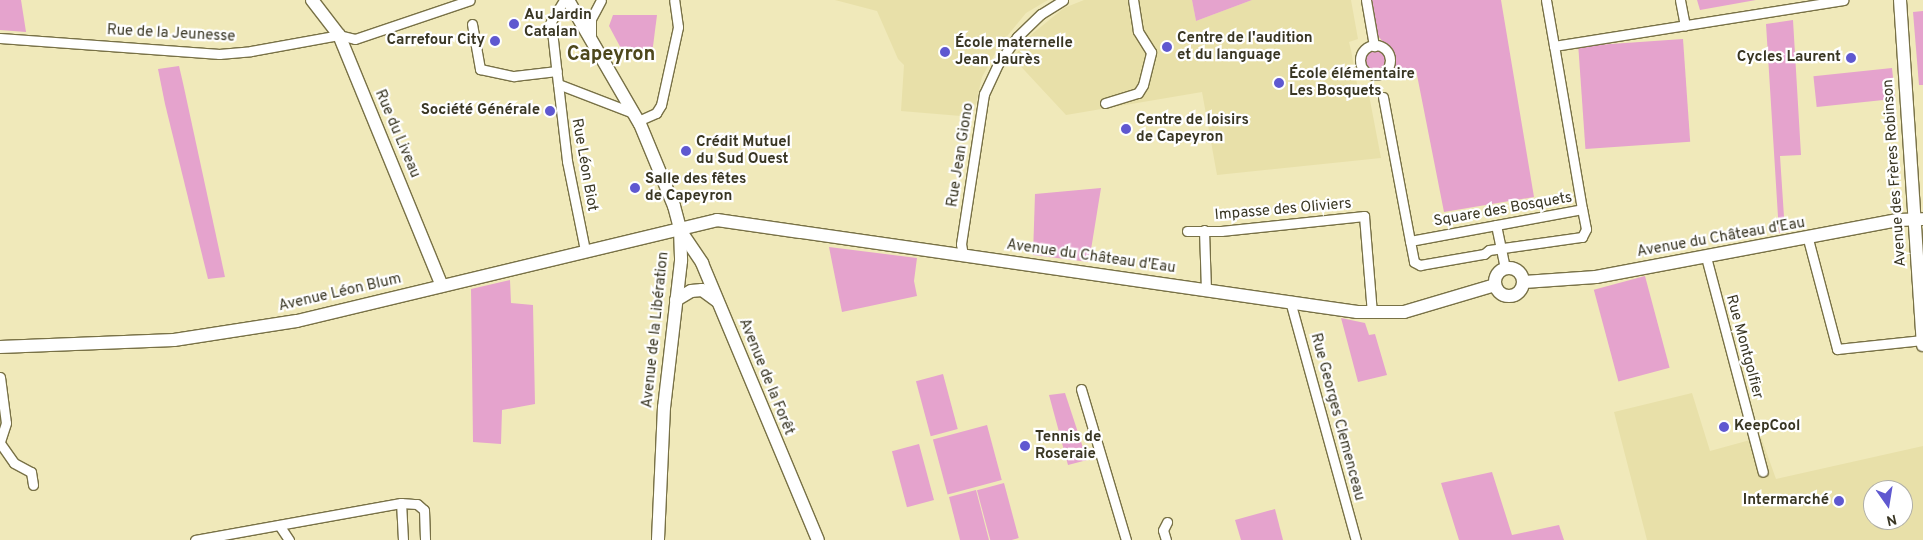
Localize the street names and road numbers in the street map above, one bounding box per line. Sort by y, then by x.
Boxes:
street label: Rue de la Jeunesse [106,22,236,46]
street label: Avenue des Frères Robinson [1879,79,1911,267]
street label: Rue du Liveau [370,87,424,181]
street label: Rue Jean Giono [944,102,978,208]
street label: Rue Léon Biot [567,117,601,213]
street label: Square des Bosquets [1432,189,1574,231]
street label: Impasse des Oliviers [1214,195,1352,225]
street label: Avenue du Château d'Eau [1636,214,1806,262]
street label: Avenue du Château d'Eau [1005,236,1177,278]
street label: Avenue de la Libération [639,251,673,409]
street label: Avenue Léon Blum [277,270,403,316]
street label: Rue Montgolfier [1721,293,1767,401]
street label: Avenue de la Forêt [734,316,798,438]
street label: Rue Georges Clemenceau [1306,331,1368,503]

